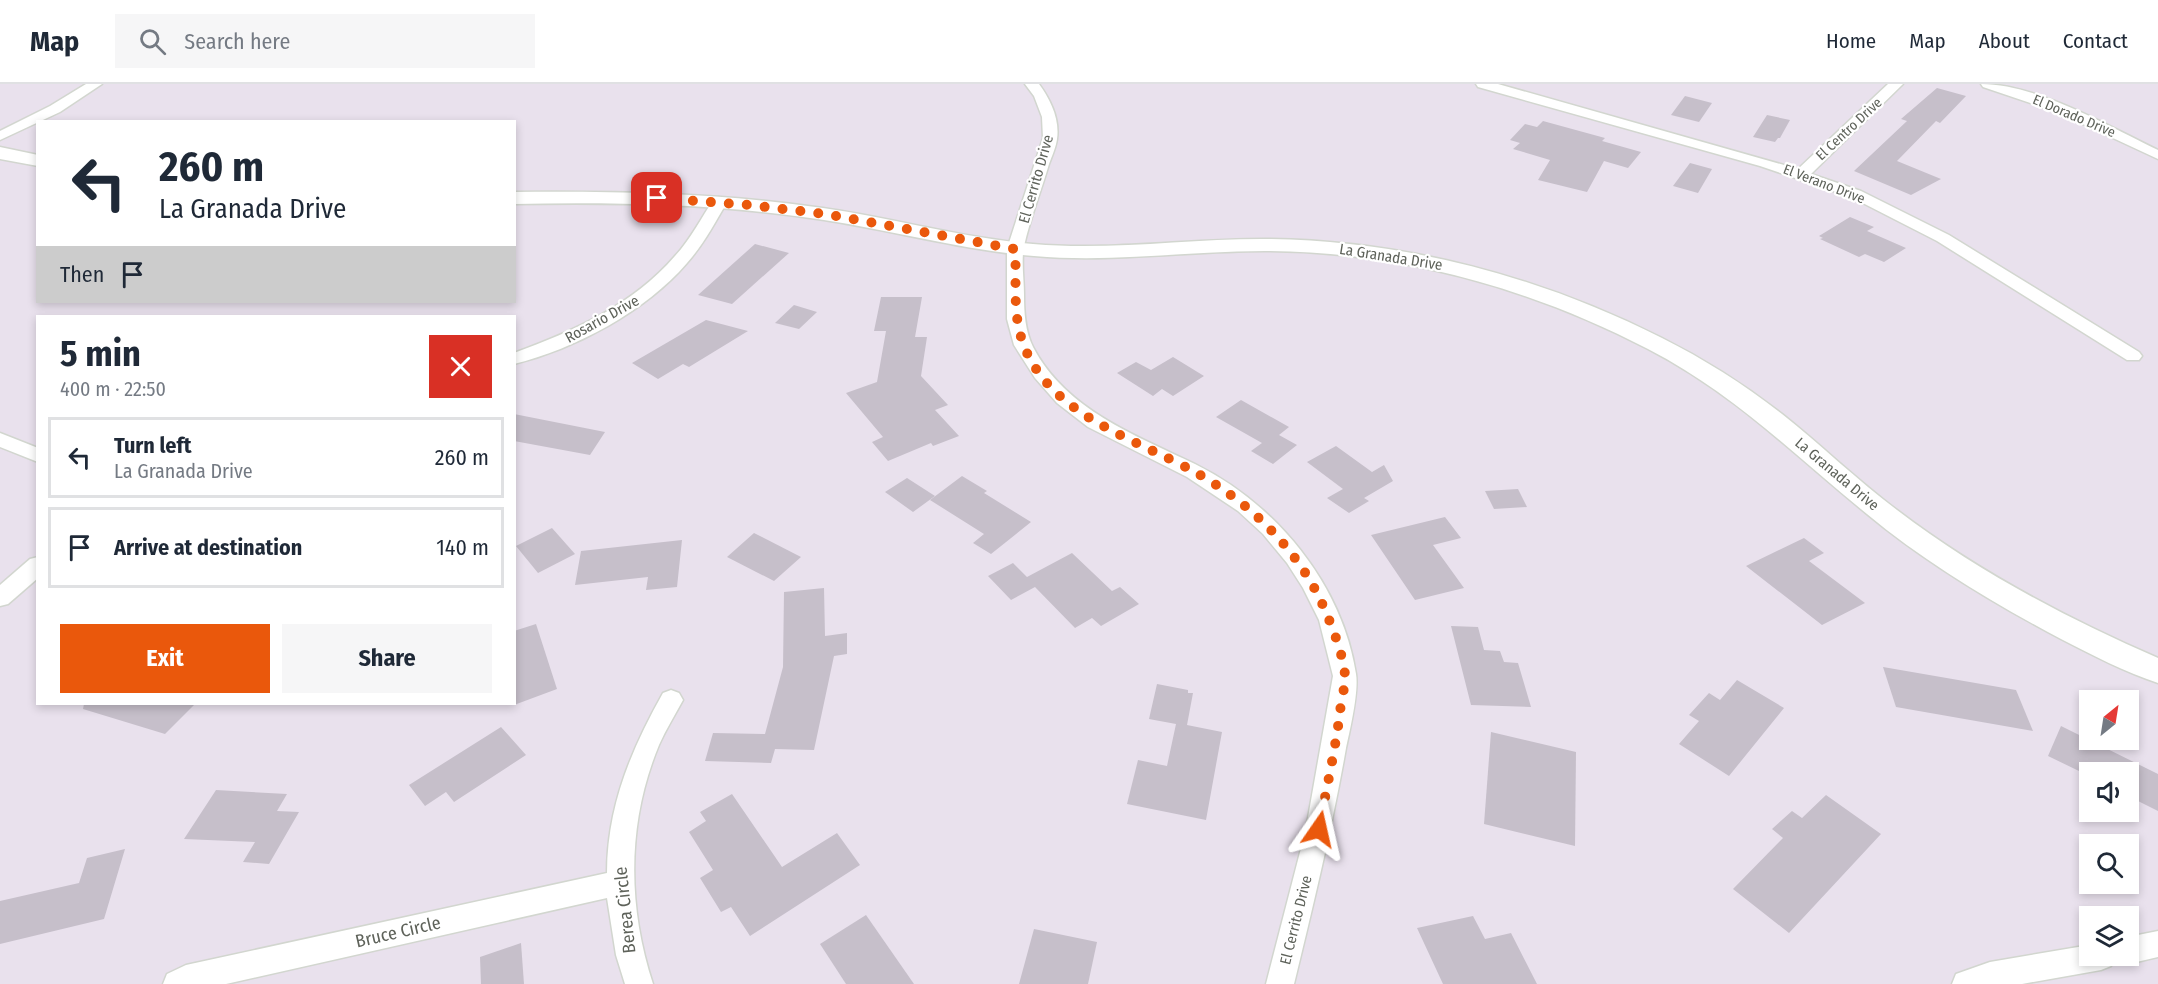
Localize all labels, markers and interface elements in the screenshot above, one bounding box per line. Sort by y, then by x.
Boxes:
search box [115,14,535,68]
text: Map [30,25,79,58]
icon: search [136,25,169,58]
text: Search here [184,28,290,55]
text: Home [1826,28,1876,54]
text: Map [1909,28,1946,54]
text: About [1979,28,2030,54]
text: Contact [2063,28,2128,54]
street label: El Dorado Drive [2030,91,2118,141]
street label: El Centro Drive [1813,94,1886,164]
street label: El Cerrito Drive [1015,133,1057,225]
text: 260 m [159,142,264,192]
icon: left [60,144,138,222]
street label: El Verano Drive [1781,161,1867,207]
pin [631,172,682,223]
icon: arrive [640,181,673,214]
text: La Granada Drive [159,193,346,225]
street label: La Granada Drive [1338,240,1444,274]
icon: arrive [116,258,149,291]
text: Then [60,261,104,288]
street label: Rosario Drive [562,291,642,347]
text: 5 min [60,332,141,376]
button: close [429,335,492,398]
text: 400 m · 22:50 [60,377,166,401]
text: Turn left [114,432,192,459]
street label: La Granada Drive [1791,434,1883,514]
icon: left [63,441,96,474]
text: 260 m [435,444,489,471]
text: La Granada Drive [114,459,253,483]
icon: arrive [63,531,96,564]
text: Arrive at destination [114,534,302,561]
text: 140 m [436,534,489,561]
button: Exit [60,624,270,693]
button: Share [282,624,492,693]
north arrow [2079,690,2139,750]
map controls [2079,690,2139,966]
button: sound [2079,762,2139,822]
position arrow [1287,797,1351,861]
button: search [2079,834,2139,894]
street label: Berea Circle [610,865,640,954]
street label: El Cerrito Drive [1276,874,1316,966]
button: layers [2079,906,2139,966]
street label: Bruce Circle [353,912,443,952]

